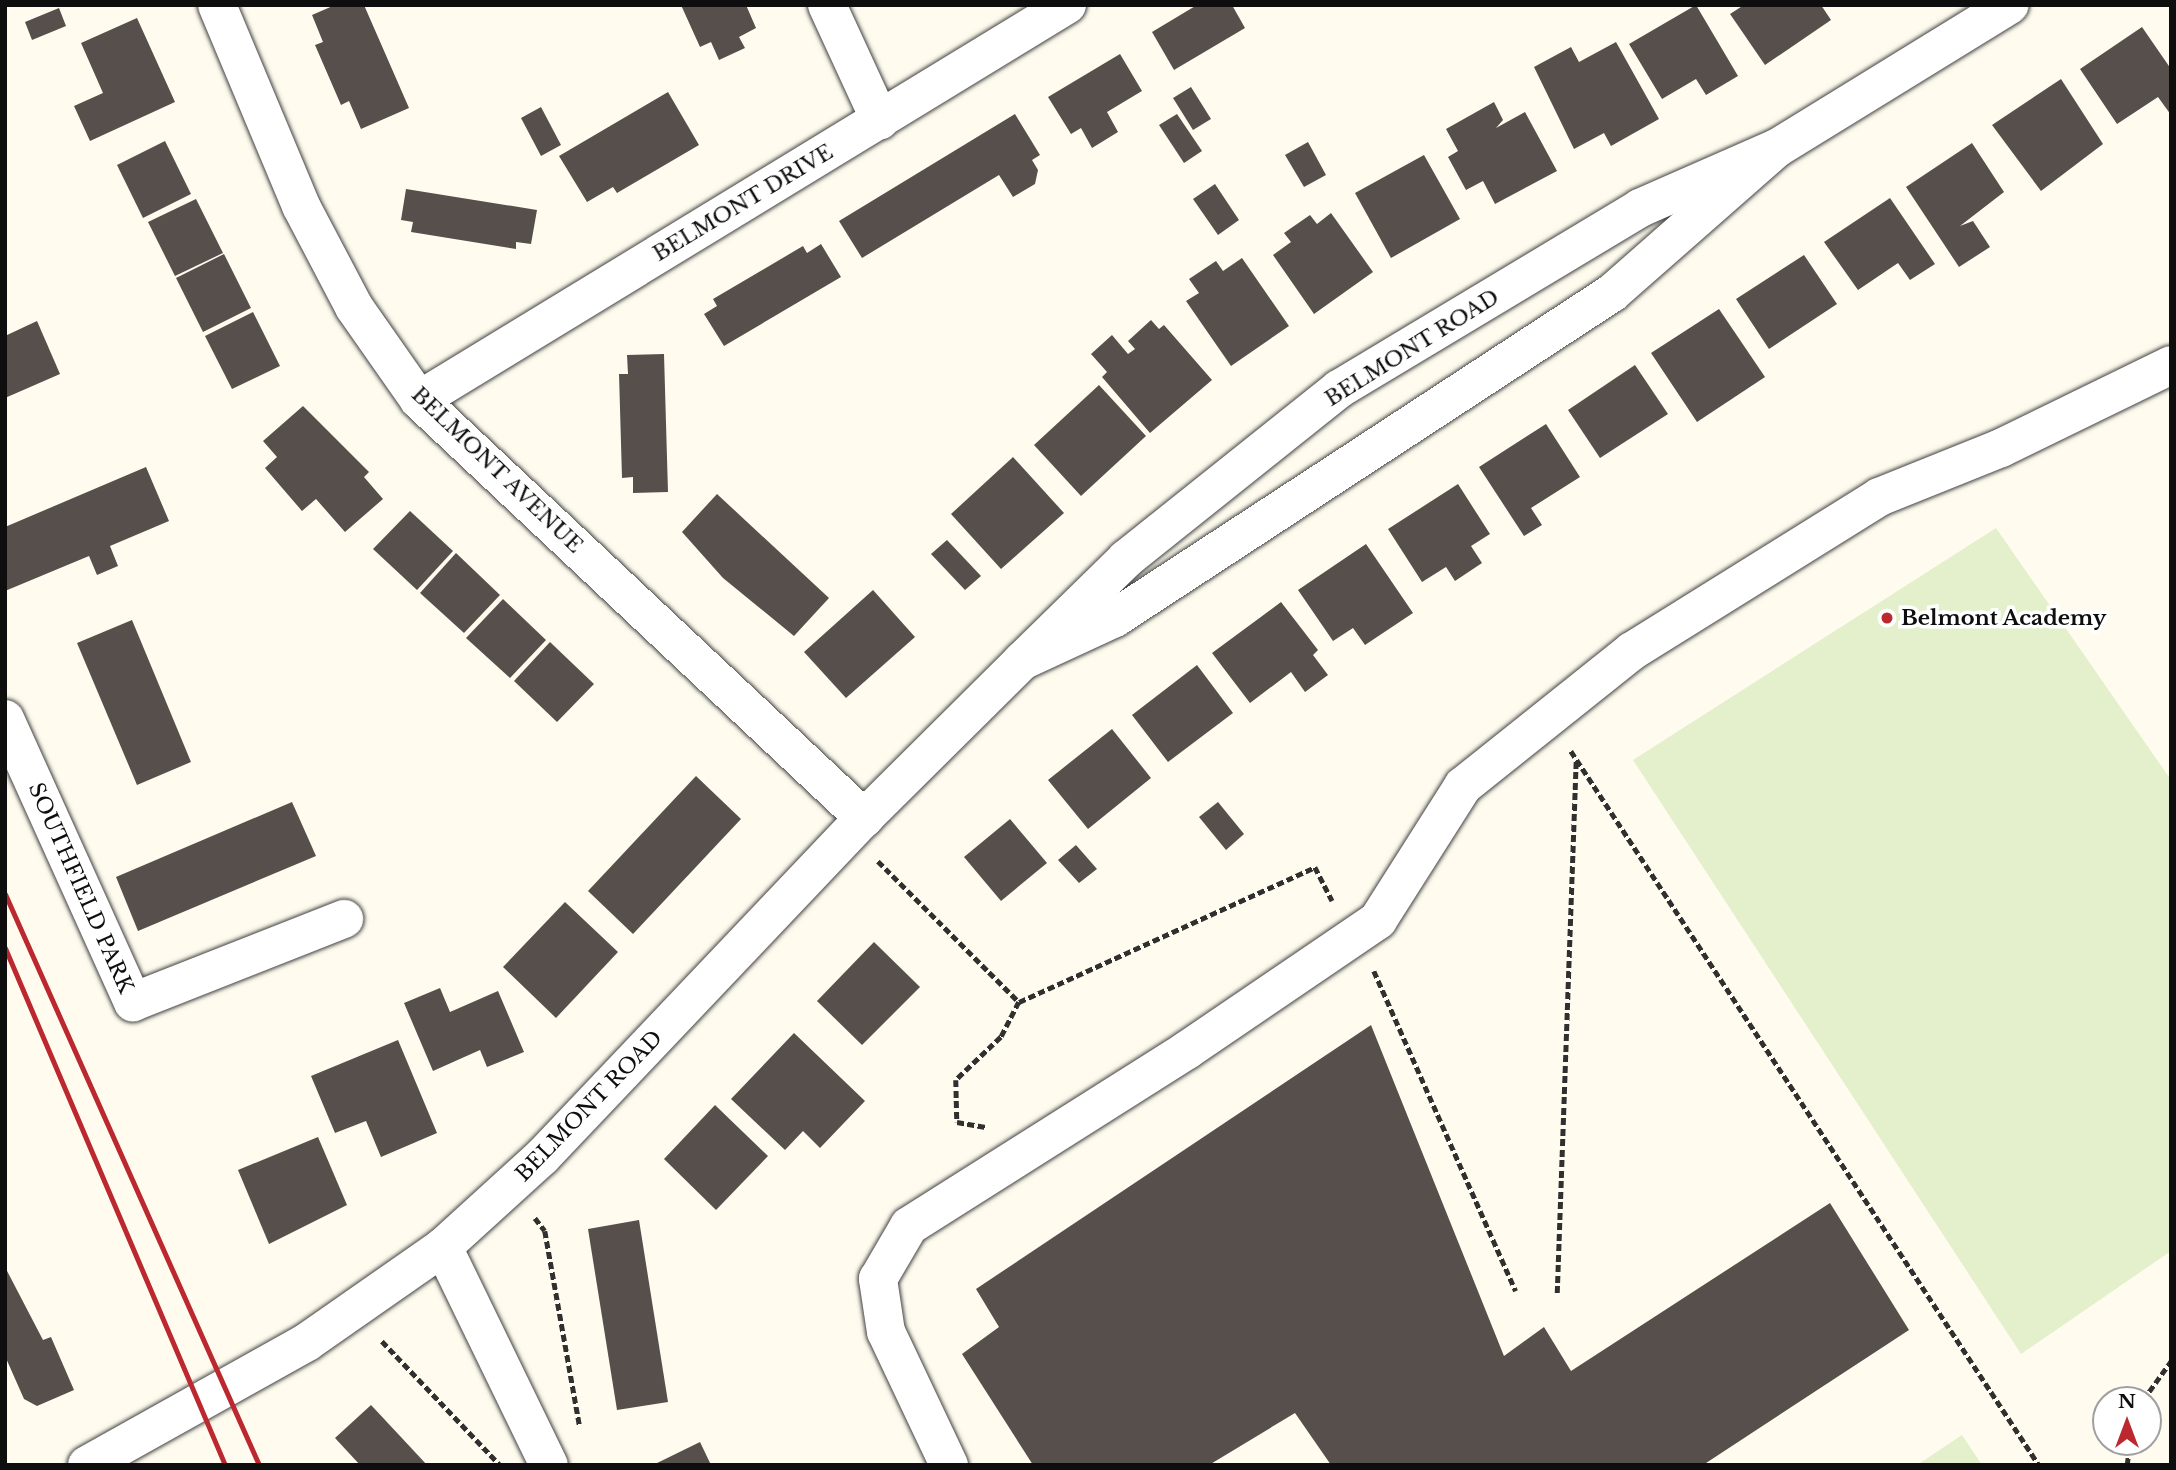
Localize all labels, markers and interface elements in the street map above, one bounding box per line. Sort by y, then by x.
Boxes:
street label: BELMONT DRIVE [648,139,838,267]
street label: BELMONT ROAD [1320,284,1504,412]
street label: BELMONT AVENUE [406,381,588,559]
place label: Belmont Academy [1901,605,2107,631]
marker: Belmont Academy [1879,610,1895,626]
street label: SOUTHFIELD PARK [23,779,139,997]
street label: BELMONT ROAD [510,1025,668,1187]
north arrow [2092,1386,2162,1456]
text: N [2118,1390,2136,1413]

